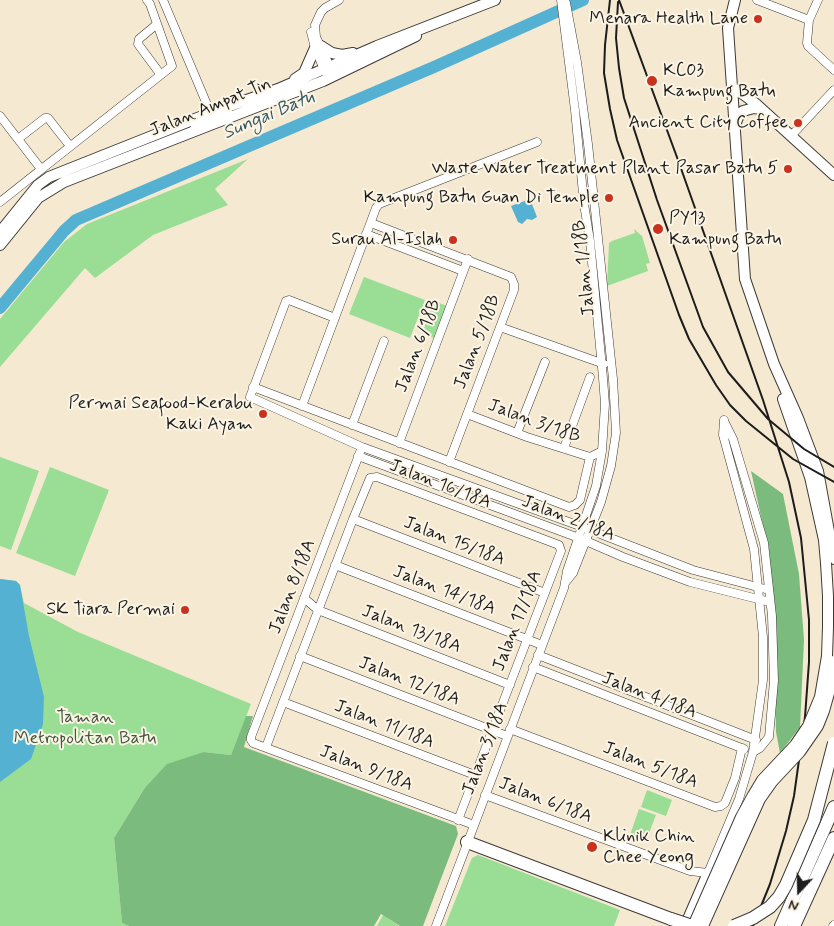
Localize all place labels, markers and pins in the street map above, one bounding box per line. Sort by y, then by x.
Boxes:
place label: Menara Health Lane [589,8,748,30]
marker: Menara Health Lane [752,13,764,25]
place label: KC03 Kampung Batu [663,60,775,102]
marker: KC03 Kampung Batu [645,74,659,88]
place label: Ancient City Coffee [628,112,788,134]
marker: Ancient City Coffee [792,117,804,129]
place label: Waste Water Treatment Plant Pasar Batu 5 [431,158,778,180]
marker: Waste Water Treatment Plant Pasar Batu 5 [782,163,794,175]
place label: Kampung Batu Guan Di Temple [363,187,599,209]
marker: Kampung Batu Guan Di Temple [603,192,615,204]
place label: PY13 Kampung Batu [669,208,781,250]
marker: PY13 Kampung Batu [651,222,665,236]
place label: Surau Al-Islah [331,229,443,251]
marker: Surau Al-Islah [447,234,459,246]
place label: Permai Seafood-Kerabu Kaki Ayam [68,393,253,436]
marker: Permai Seafood-Kerabu Kaki Ayam [257,408,269,420]
place label: SK Tiara Permai [46,599,175,621]
marker: SK Tiara Permai [179,604,191,616]
place label: Klinik Chin Chee Yeong [603,826,695,869]
marker: Klinik Chin Chee Yeong [585,840,599,854]

